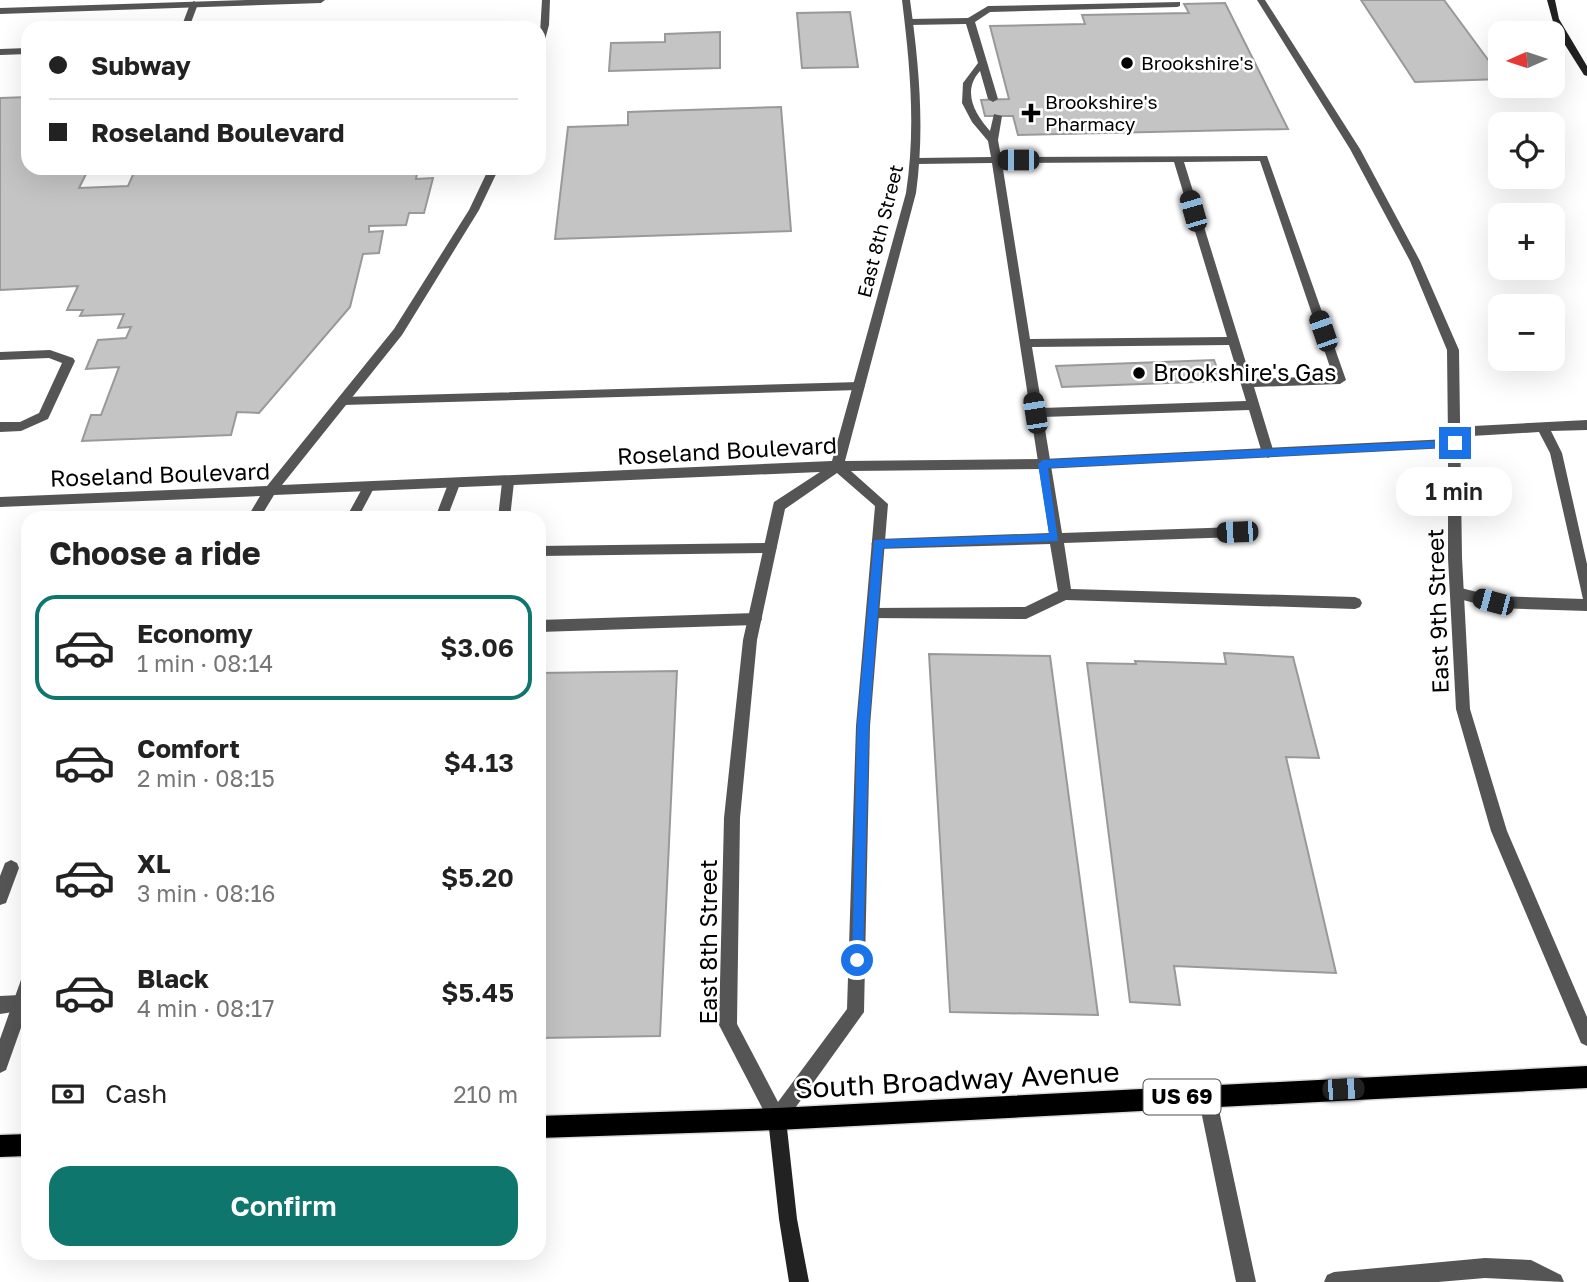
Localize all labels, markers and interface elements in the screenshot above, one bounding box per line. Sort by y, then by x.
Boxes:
north arrow [1488,21,1564,98]
map controls [1488,21,1565,371]
text: Subway [91,50,191,81]
place label: Brookshire's [1141,51,1254,74]
marker: Brookshire's [1119,55,1135,71]
place label: Brookshire's Pharmacy [1045,90,1158,135]
marker: Brookshire's Pharmacy [1023,105,1039,121]
button: locate [1488,112,1565,189]
text: Roseland Boulevard [91,117,345,148]
car [998,150,1040,171]
street label: East 8th Street [852,162,907,300]
car [1178,188,1209,234]
button: + [1488,203,1565,280]
button: − [1488,294,1565,371]
car [1307,308,1340,354]
place label: Brookshire's Gas [1153,358,1337,386]
marker: Brookshire's Gas [1131,365,1147,381]
car [1022,391,1049,435]
route end [1439,427,1471,459]
street label: Roseland Boulevard [616,430,838,470]
street label: Roseland Boulevard [49,456,271,492]
callout: 1 min [1397,467,1513,516]
text: 1 min [1425,477,1483,505]
car [1216,521,1259,543]
street label: East 9th Street [1420,528,1454,694]
text: Choose a ride [49,534,261,572]
car [1470,586,1517,618]
icon: car [53,616,116,679]
text: Economy [137,618,253,649]
text: $3.06 [440,632,514,663]
text: 1 min · 08:14 [137,649,273,677]
icon: car [53,731,116,794]
text: Comfort [137,733,240,764]
text: $4.13 [444,747,514,778]
text: 2 min · 08:15 [137,764,275,792]
icon: car [53,846,116,909]
text: XL [137,848,171,879]
street label: East 8th Street [694,859,722,1025]
text: $5.20 [441,862,514,893]
text: 3 min · 08:16 [137,879,276,907]
route start [841,944,873,976]
icon: car [53,961,116,1024]
text: Black [137,963,209,994]
text: $5.45 [441,977,514,1008]
text: 4 min · 08:17 [137,994,274,1022]
street label: South Broadway Avenue [794,1055,1120,1104]
icon: cash [49,1075,87,1113]
car [1322,1077,1365,1101]
text: Cash [105,1078,167,1109]
text: 210 m [453,1080,518,1108]
road number: US 69 [1144,1080,1220,1114]
button: Confirm [49,1166,518,1246]

